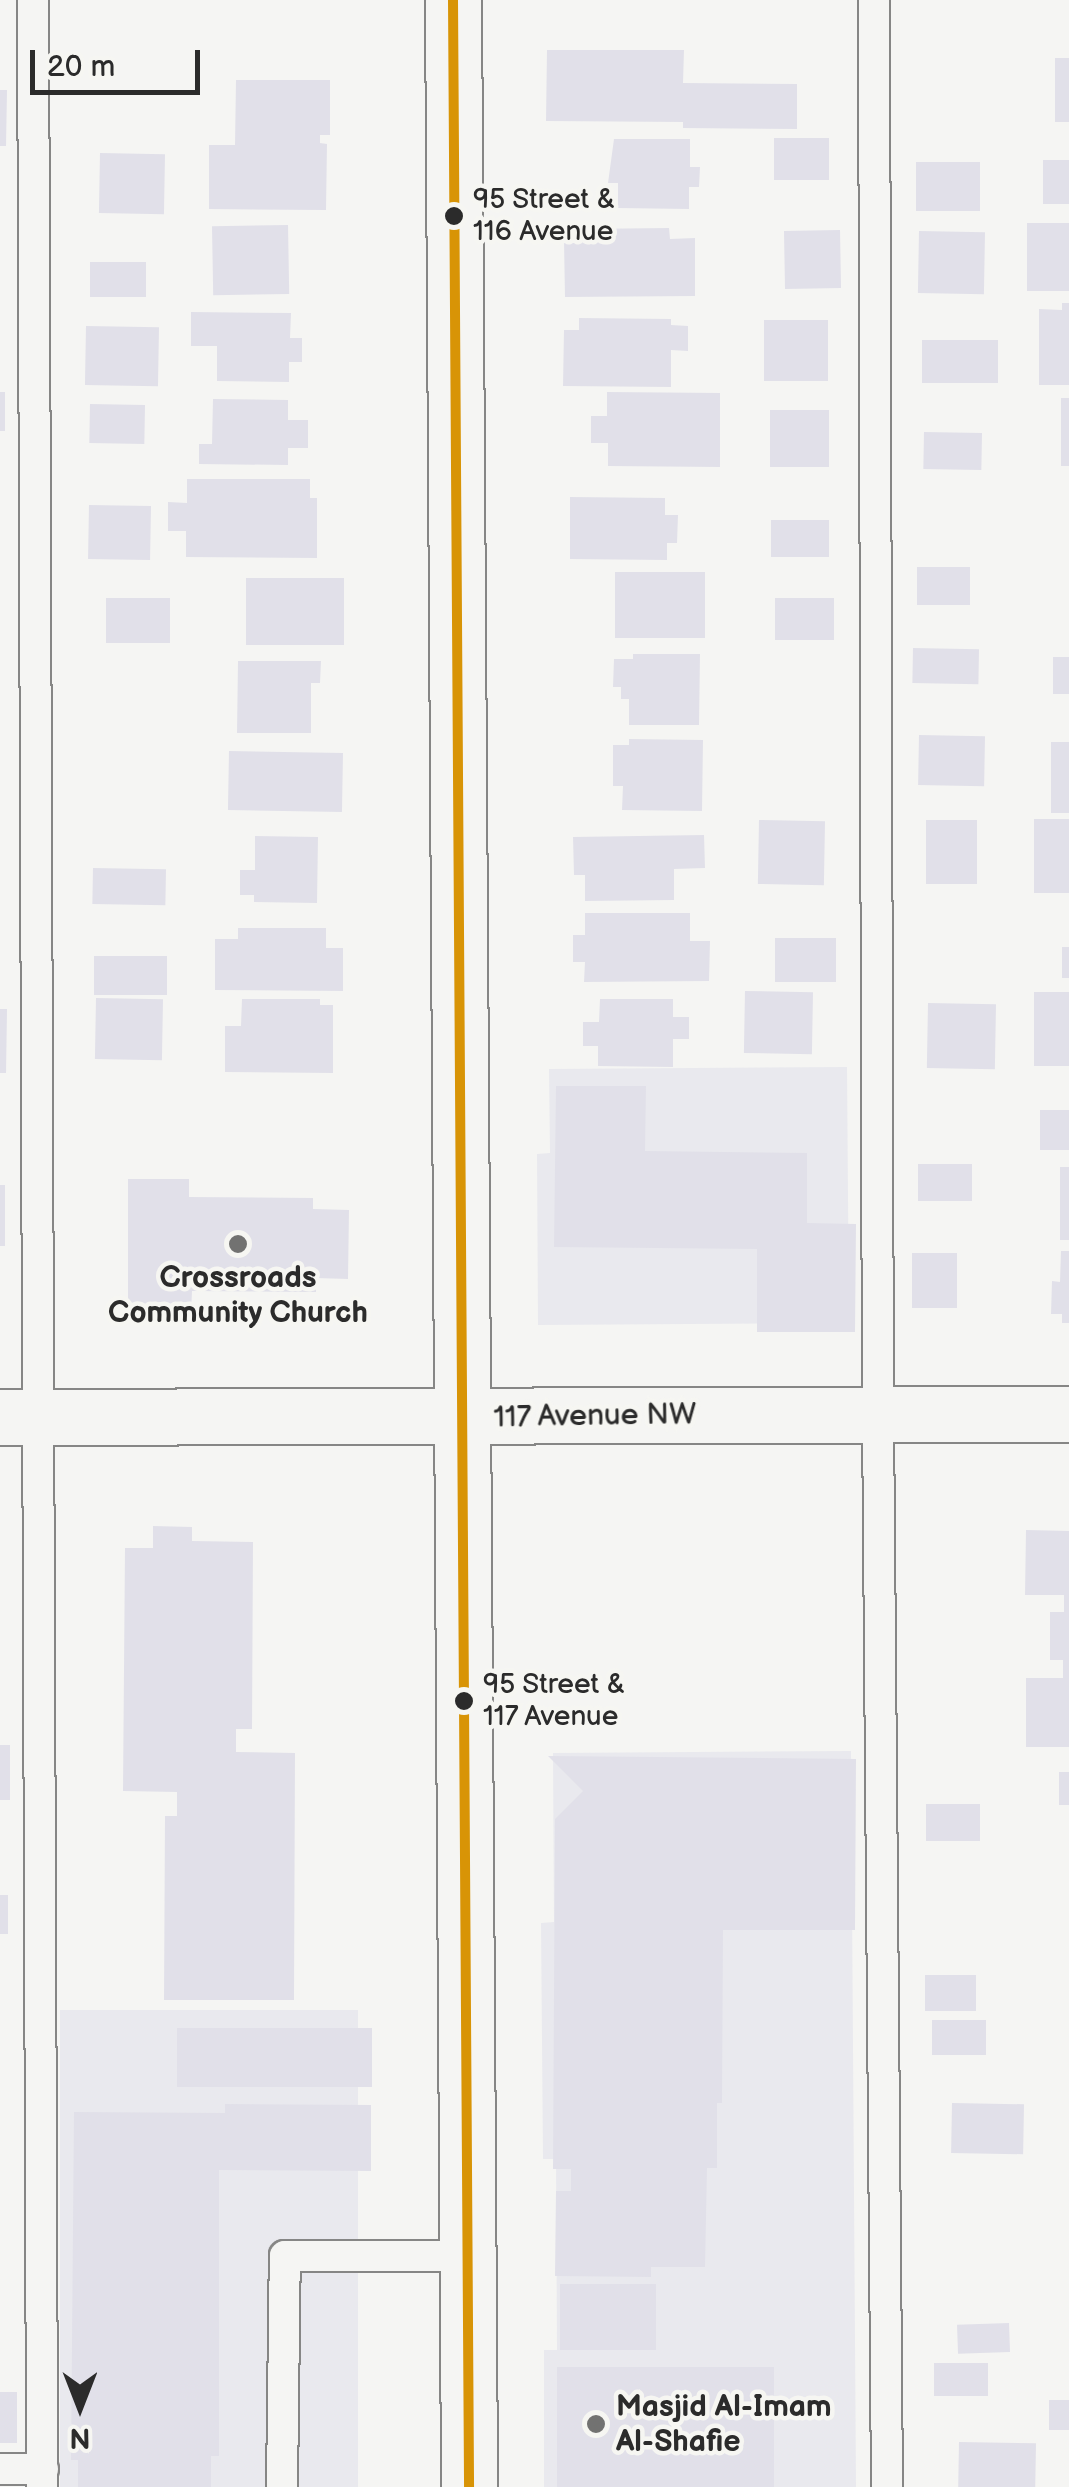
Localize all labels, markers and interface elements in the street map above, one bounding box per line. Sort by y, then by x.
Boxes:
scale bar [35,30,205,92]
text: 20 m [47,49,115,85]
place label: 95 Street & 116 Avenue [473,183,616,249]
marker: 95 Street & 116 Avenue [444,206,464,226]
marker: Crossroads Community Church [227,1233,249,1255]
place label: Crossroads Community Church [108,1260,368,1330]
street label: 117 Avenue NW [492,1396,698,1436]
place label: 95 Street & 117 Avenue [483,1668,626,1734]
marker: 95 Street & 117 Avenue [454,1691,474,1711]
north arrow [30,2357,130,2457]
place label: Masjid Al-Imam Al-Shafie [616,2389,832,2460]
marker: Masjid Al-Imam Al-Shafie [585,2413,607,2435]
text: N [69,2421,91,2454]

